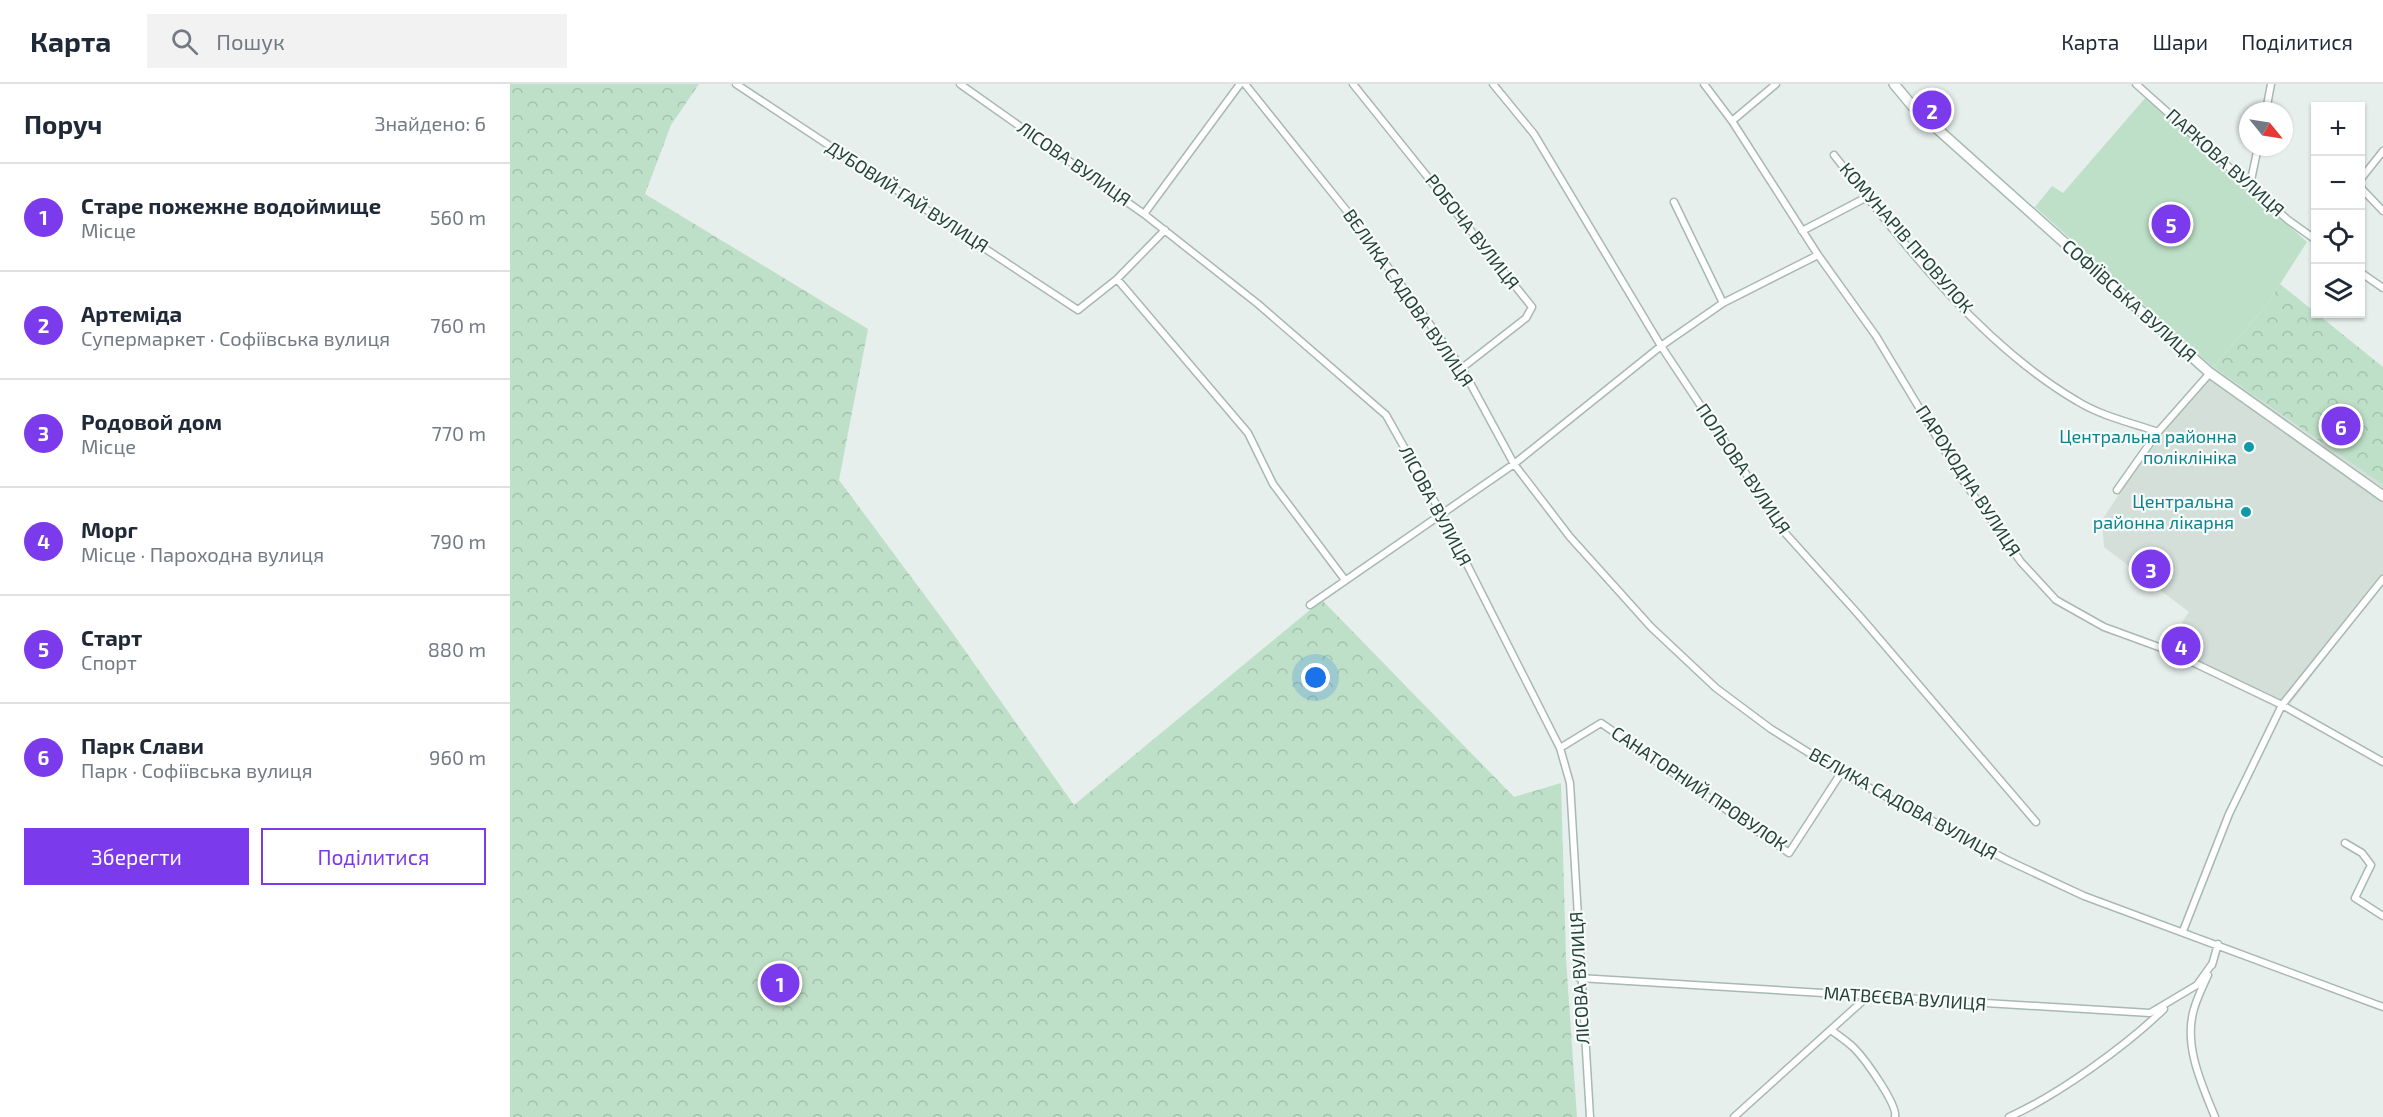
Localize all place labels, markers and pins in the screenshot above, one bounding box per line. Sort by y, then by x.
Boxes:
pin: 2 [1912,87,1952,132]
pin: 5 [2152,202,2190,246]
pin: 6 [2322,404,2360,448]
place label: Центральна районна поліклініка [2059,425,2237,468]
marker: Центральна районна поліклініка [2242,440,2256,454]
place label: Центральна районна лікарня [2093,490,2234,533]
marker: Центральна районна лікарня [2239,505,2253,519]
pin: 3 [2132,546,2170,592]
pin: 4 [2162,624,2200,668]
pin: 1 [760,960,800,1006]

